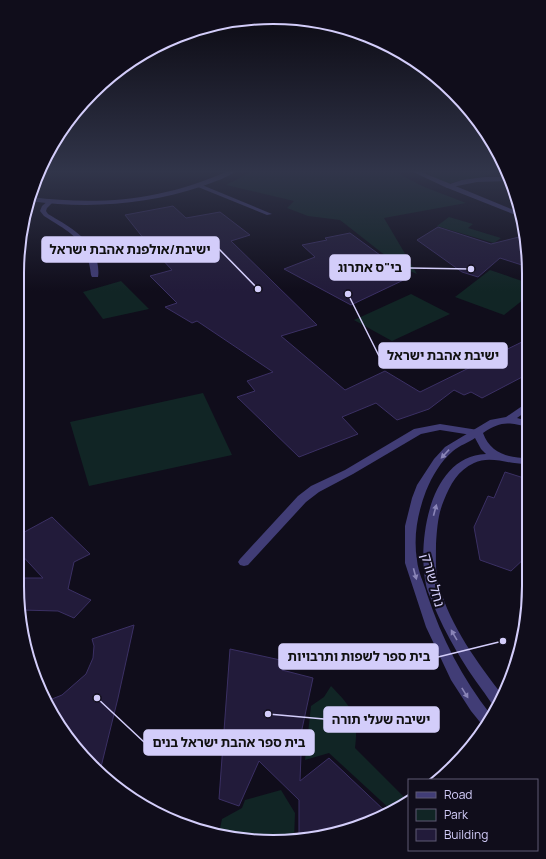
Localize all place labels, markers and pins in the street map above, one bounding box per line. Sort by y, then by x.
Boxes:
callout: ישיבת/אולפנת אהבת ישראל [42,237,219,262]
callout: בי"ס אתרוג [330,255,410,280]
callout: ישיבת אהבת ישראל [379,343,507,368]
callout: בית ספר לשפות ותרבויות [279,644,438,669]
callout: ישיבה שעלי תורה [324,707,439,732]
callout: בית ספר אהבת ישראל בנים [144,730,314,755]

